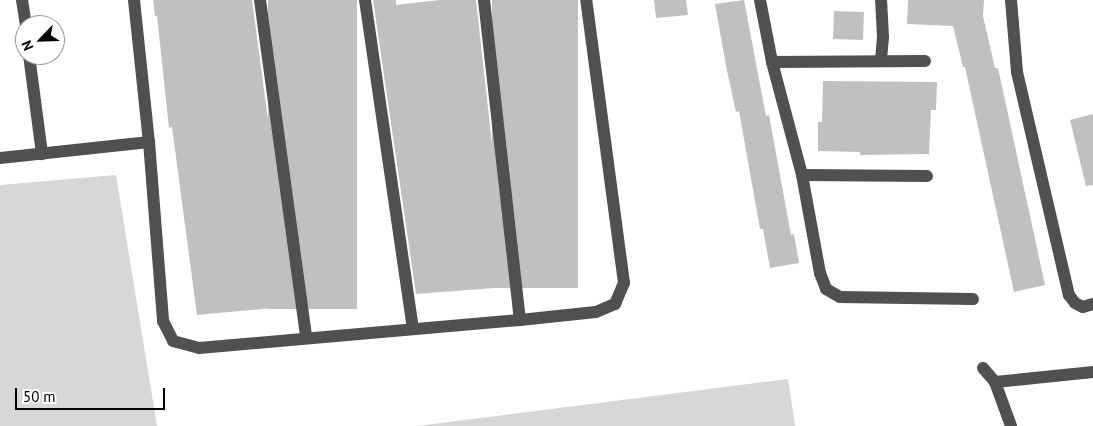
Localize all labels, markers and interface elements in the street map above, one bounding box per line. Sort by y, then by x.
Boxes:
north arrow [15,15,65,65]
text: N [17,38,37,54]
scale bar [18,378,168,410]
text: 50 m [23,387,56,406]

